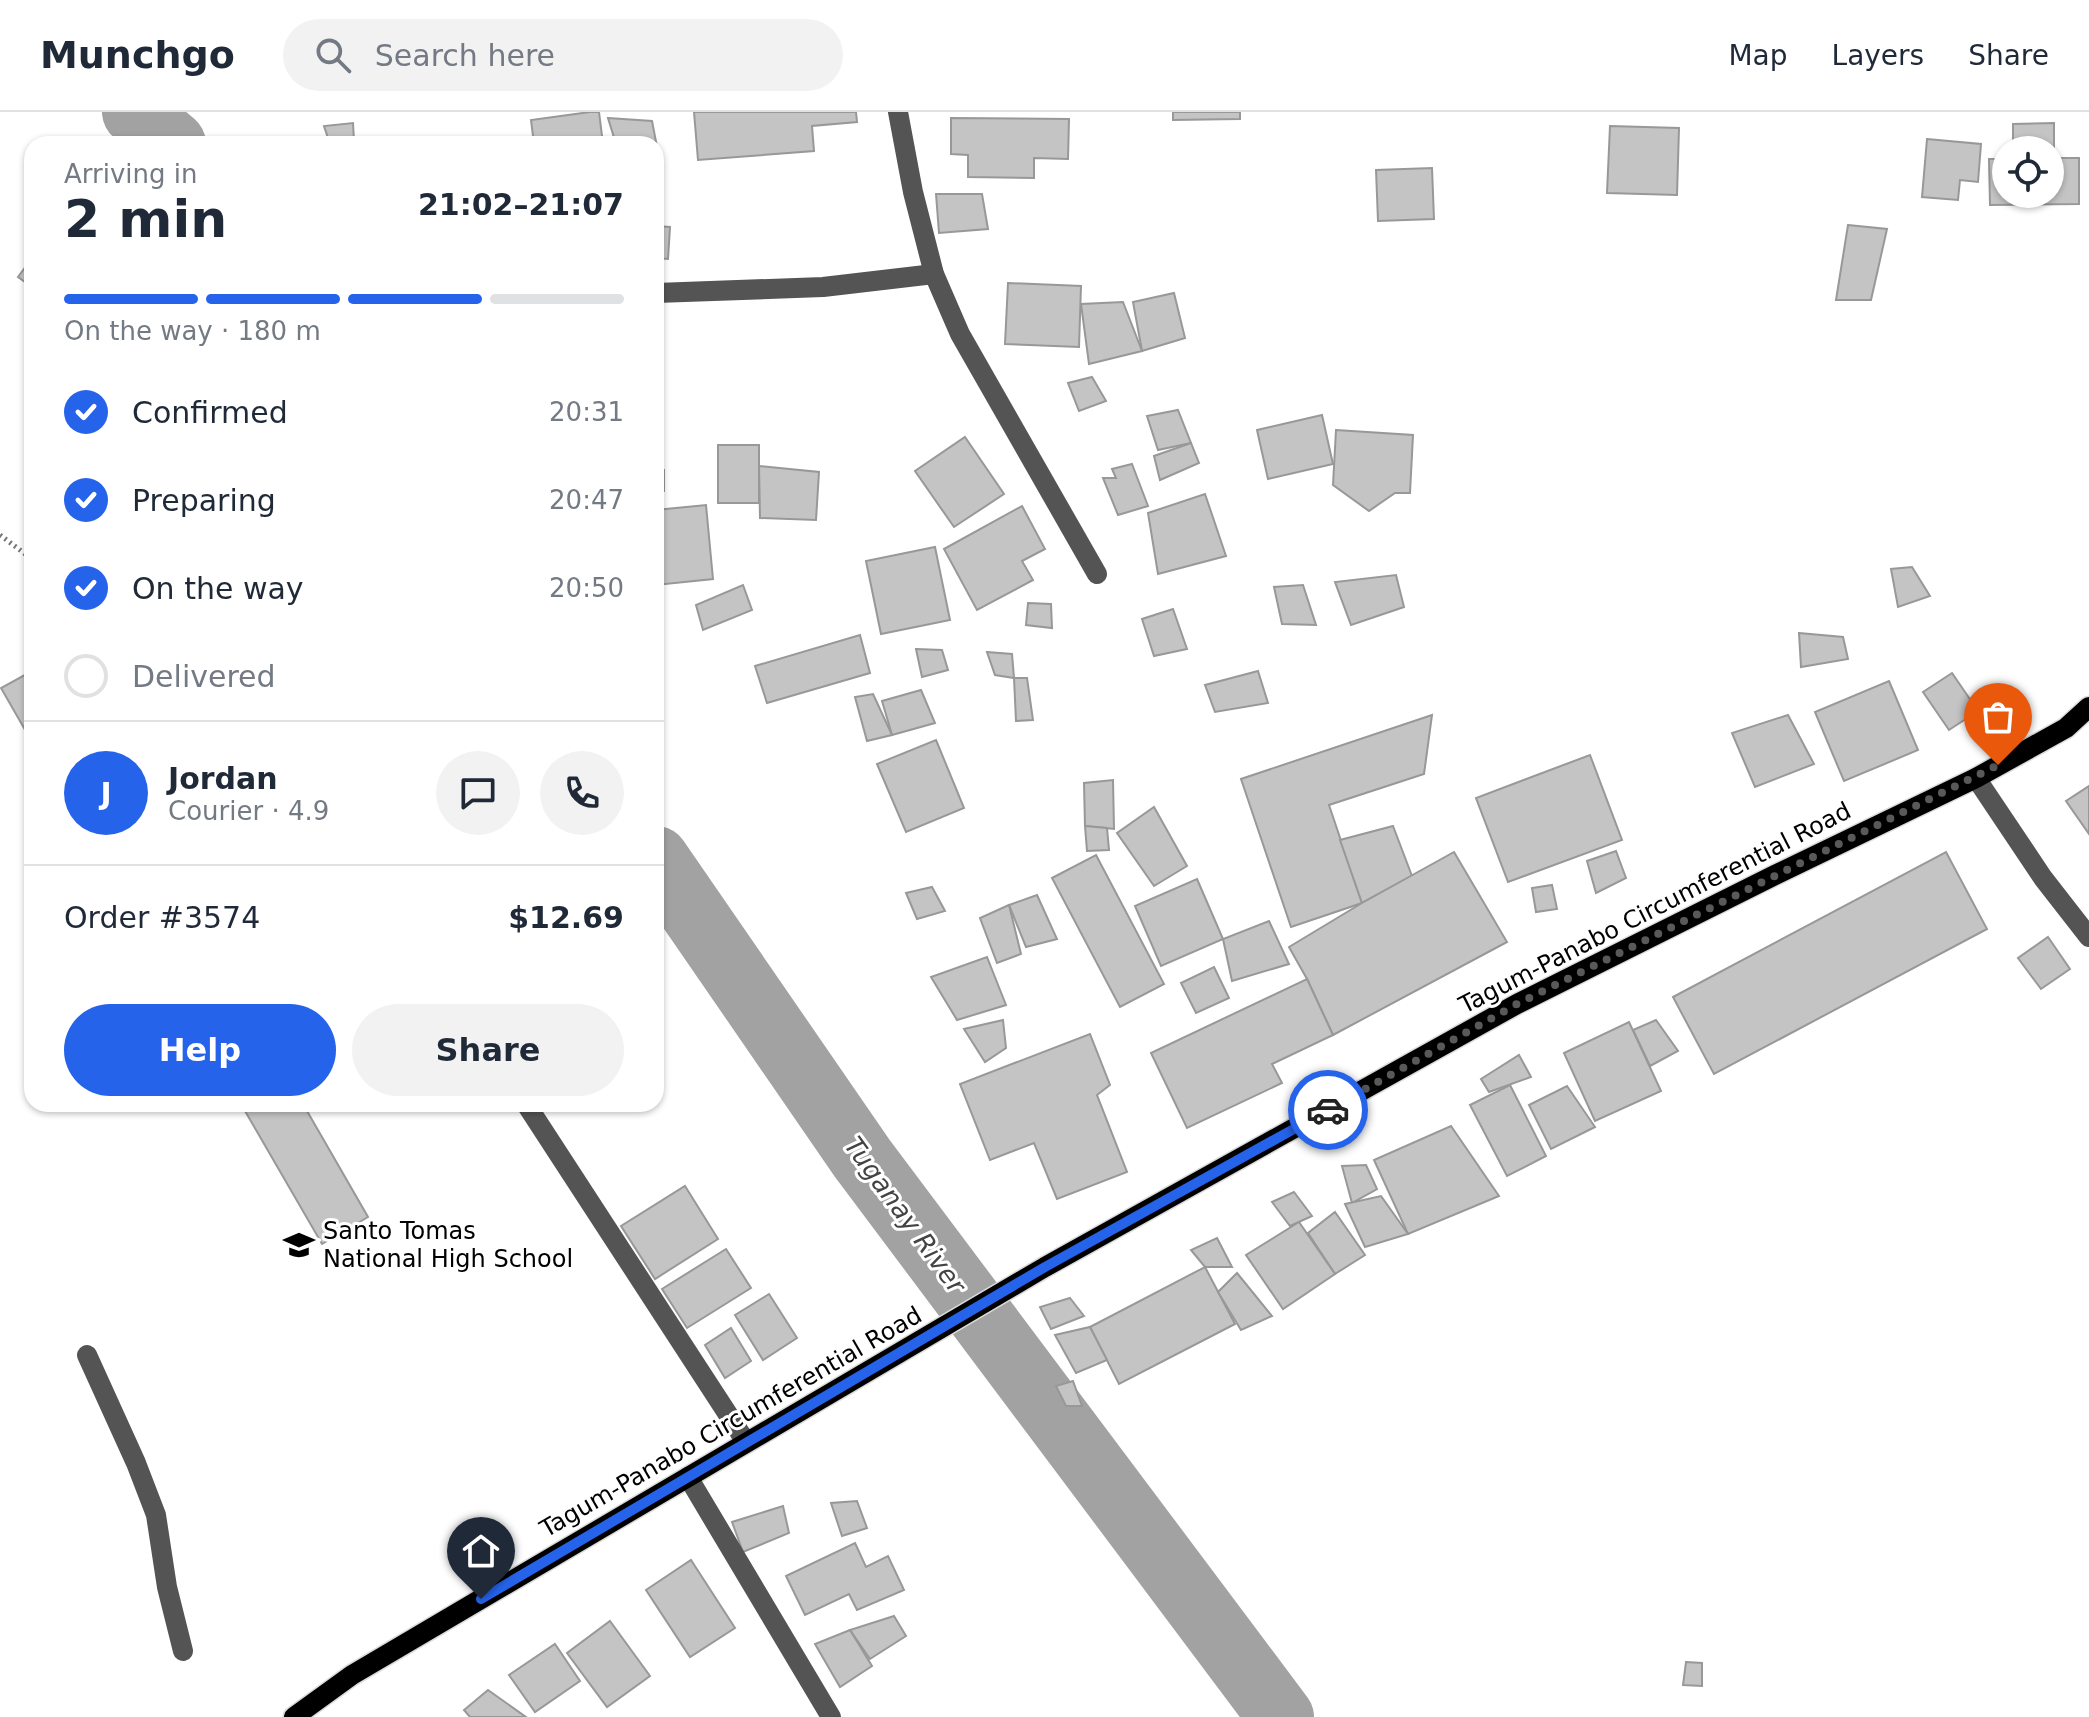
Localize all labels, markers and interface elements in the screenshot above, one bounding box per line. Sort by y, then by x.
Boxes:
search box [283,19,843,91]
text: Munchgo [40,33,235,77]
icon: search [311,33,355,77]
text: Search here [375,38,555,73]
text: Map [1728,39,1788,72]
text: Layers [1832,39,1924,72]
text: Share [1968,39,2049,72]
map controls [1992,136,2064,208]
button: locate [1992,136,2064,208]
text: Arriving in [64,159,198,189]
text: 21:02–21:07 [418,187,624,222]
text: 2 min [64,189,227,249]
text: On the way · 180 m [64,316,321,346]
icon: check [64,390,108,434]
text: Confirmed [132,395,288,430]
text: 20:31 [549,397,624,427]
icon: check [64,478,108,522]
text: Preparing [132,483,276,518]
text: 20:47 [549,485,624,515]
icon: check [64,566,108,610]
text: On the way [132,571,304,606]
text: 20:50 [549,573,624,603]
text: Delivered [132,659,276,694]
pin [1964,683,2032,765]
icon: bag [1976,695,2020,739]
button: chat [436,751,520,835]
button: phone [540,751,624,835]
text: Jordan [168,761,278,796]
text: J [100,776,112,811]
text: Courier · 4.9 [168,796,329,826]
street label: Tagum-Panabo Circumferential Road [1454,797,1856,1020]
text: Order #3574 [64,900,260,935]
text: $12.69 [508,900,624,935]
button: Help [64,1004,336,1096]
button: Share [352,1004,624,1096]
courier [1288,1070,1368,1150]
icon: car [1306,1088,1350,1132]
water label: Tuganay River [838,1131,973,1301]
place label: Santo Tomas National High School [323,1217,573,1273]
school or university icon: Santo Tomas National High School [282,1228,316,1262]
street label: Tagum-Panabo Circumferential Road [534,1301,927,1544]
pin [447,1517,515,1599]
icon: home [459,1529,503,1573]

